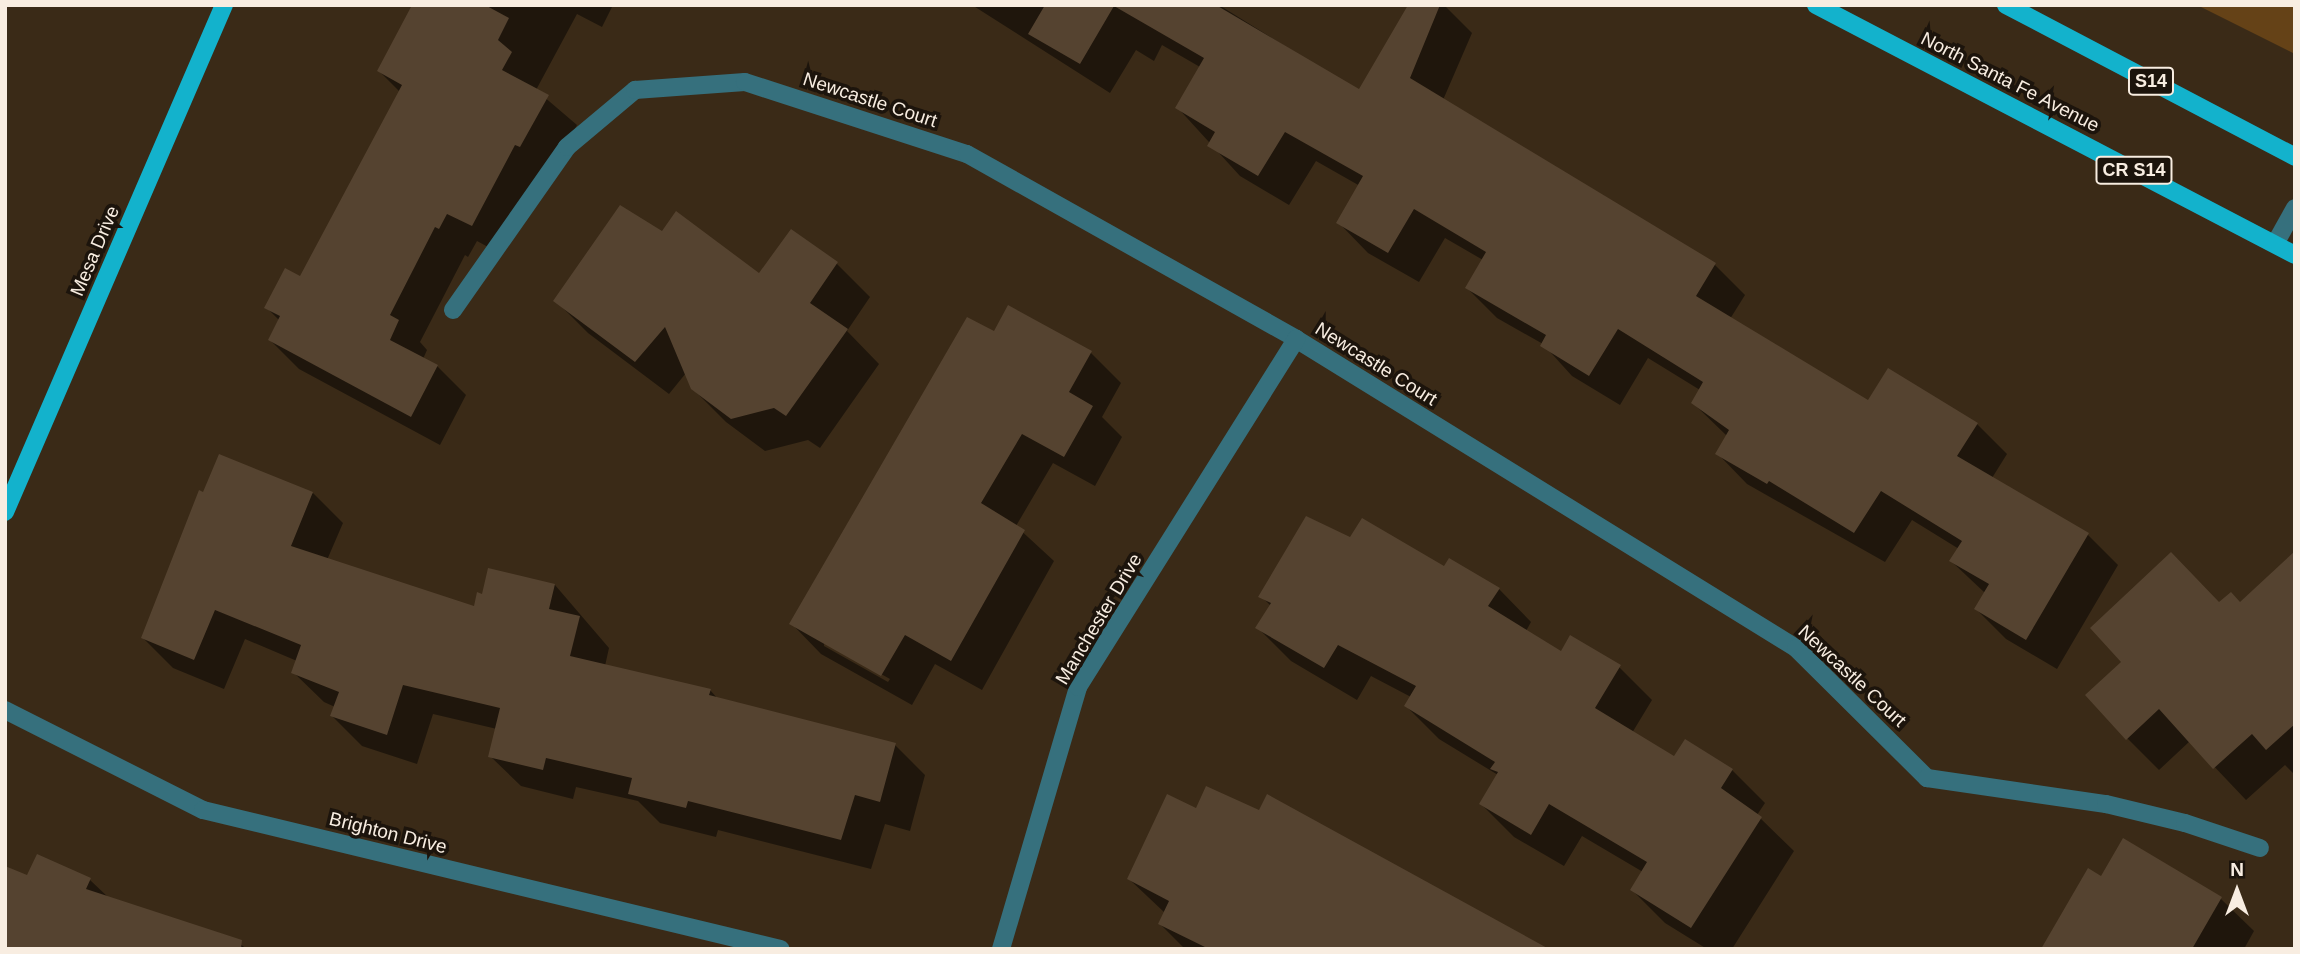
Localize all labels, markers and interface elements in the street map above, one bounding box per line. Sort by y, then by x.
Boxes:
street label: North Santa Fe Avenue [1917,27,2103,137]
road number: S14 [2126,66,2176,96]
street label: Newcastle Court [800,68,940,132]
road number: CR S14 [2094,155,2174,184]
street label: Mesa Drive [66,202,124,300]
street label: Newcastle Court [1311,317,1441,411]
street label: Manchester Drive [1051,549,1147,689]
street label: Newcastle Court [1793,620,1911,732]
street label: Brighton Drive [327,807,449,859]
north arrow [2202,856,2272,926]
text: N [2230,859,2244,880]

